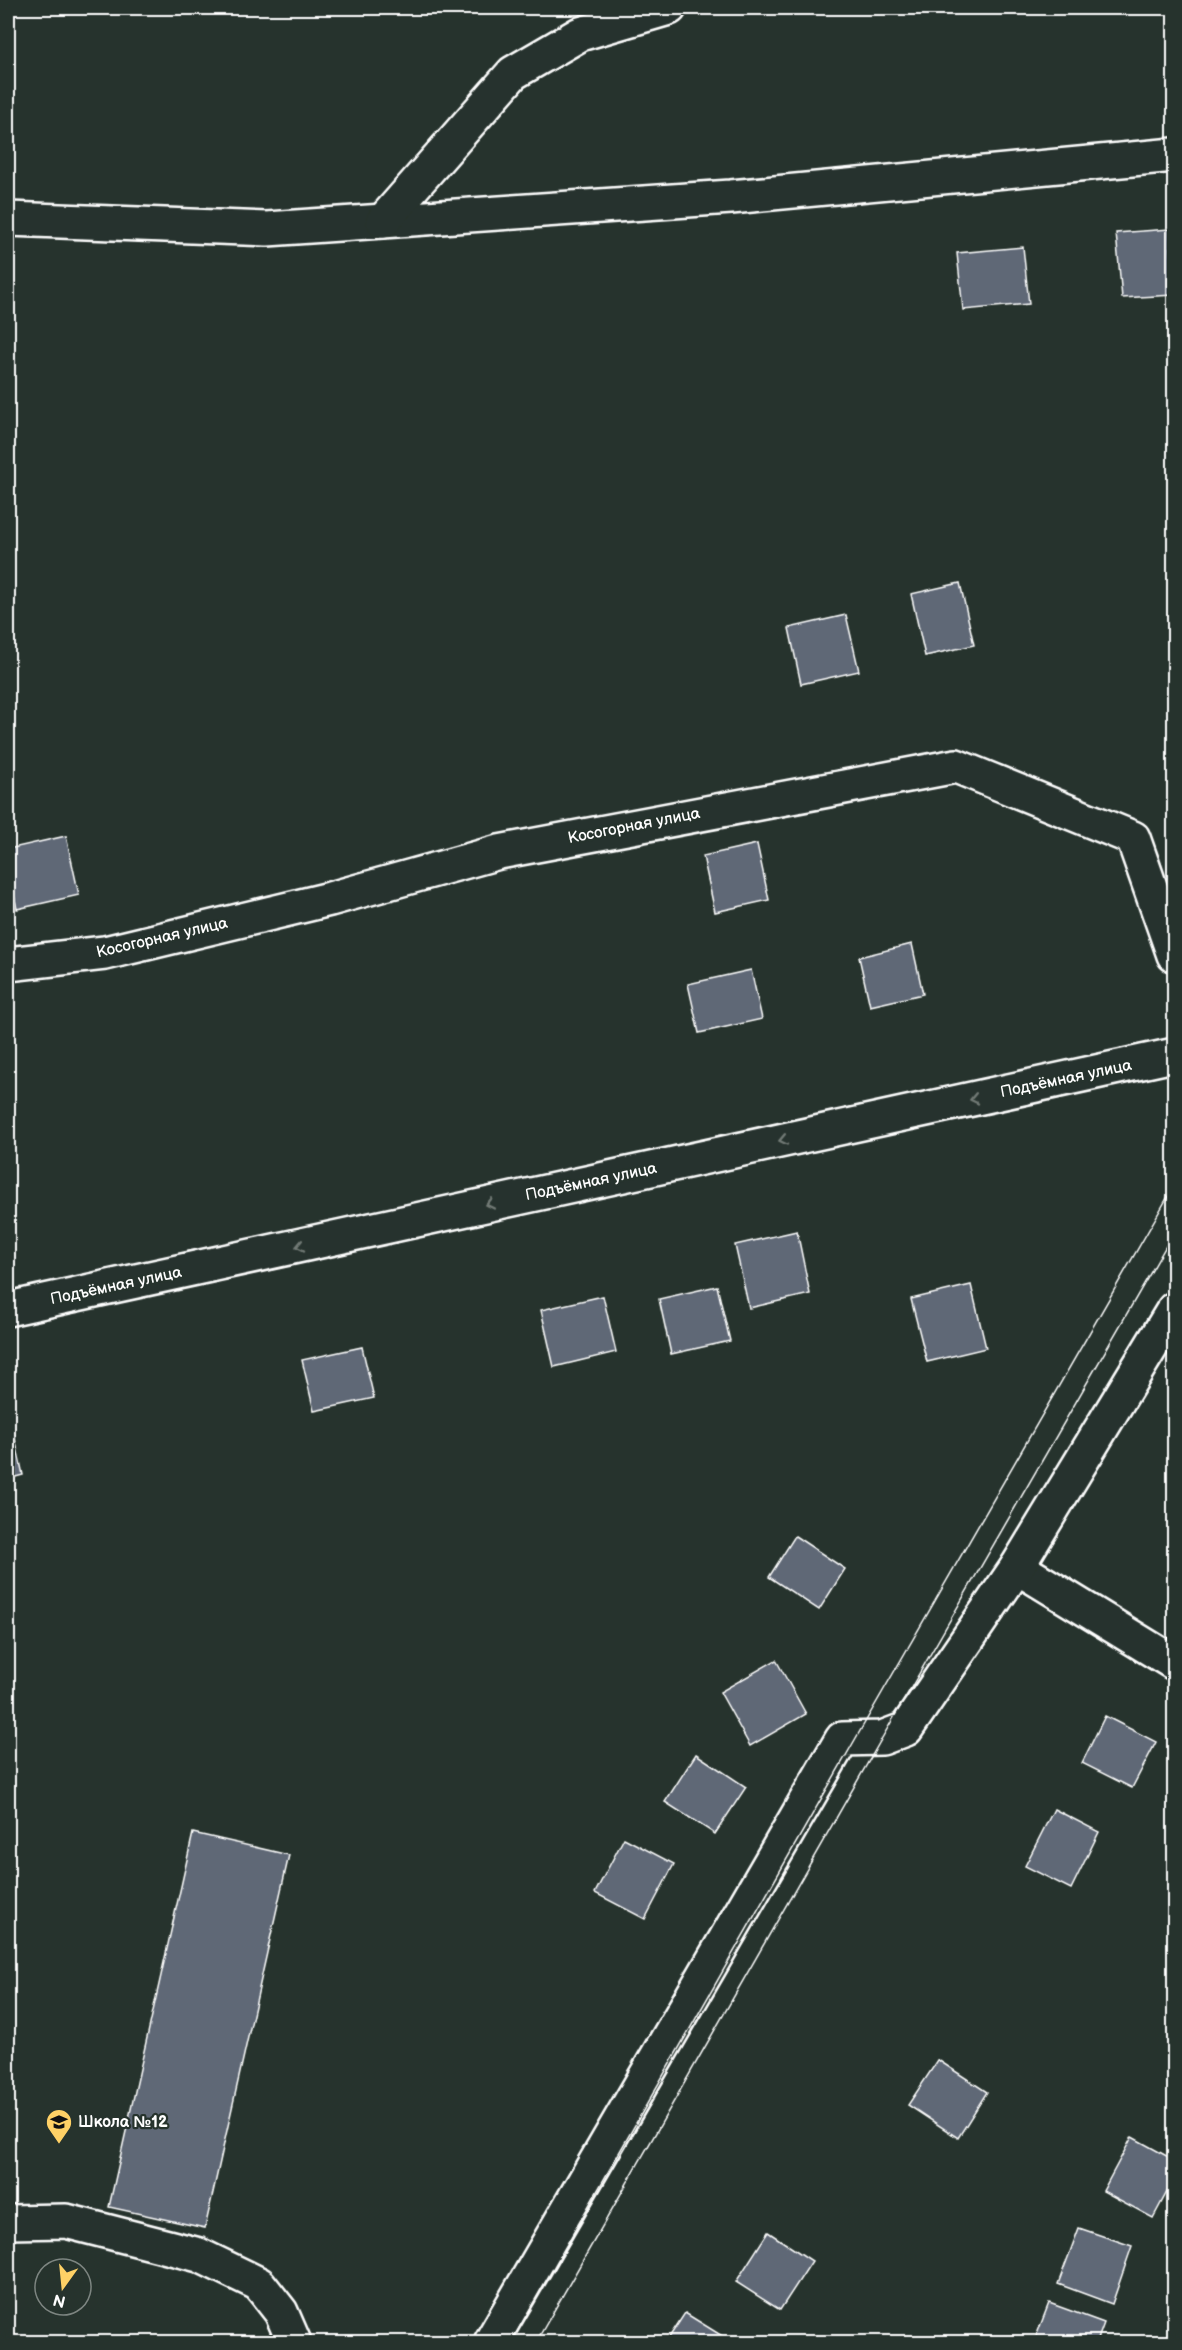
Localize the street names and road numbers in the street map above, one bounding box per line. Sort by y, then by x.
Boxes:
street label: Косогорная улица [566,804,702,848]
street label: Косогорная улица [95,914,230,962]
street label: Подъёмная улица [999,1056,1134,1102]
street label: Подъёмная улица [524,1159,659,1205]
street label: Подъёмная улица [49,1263,184,1309]

